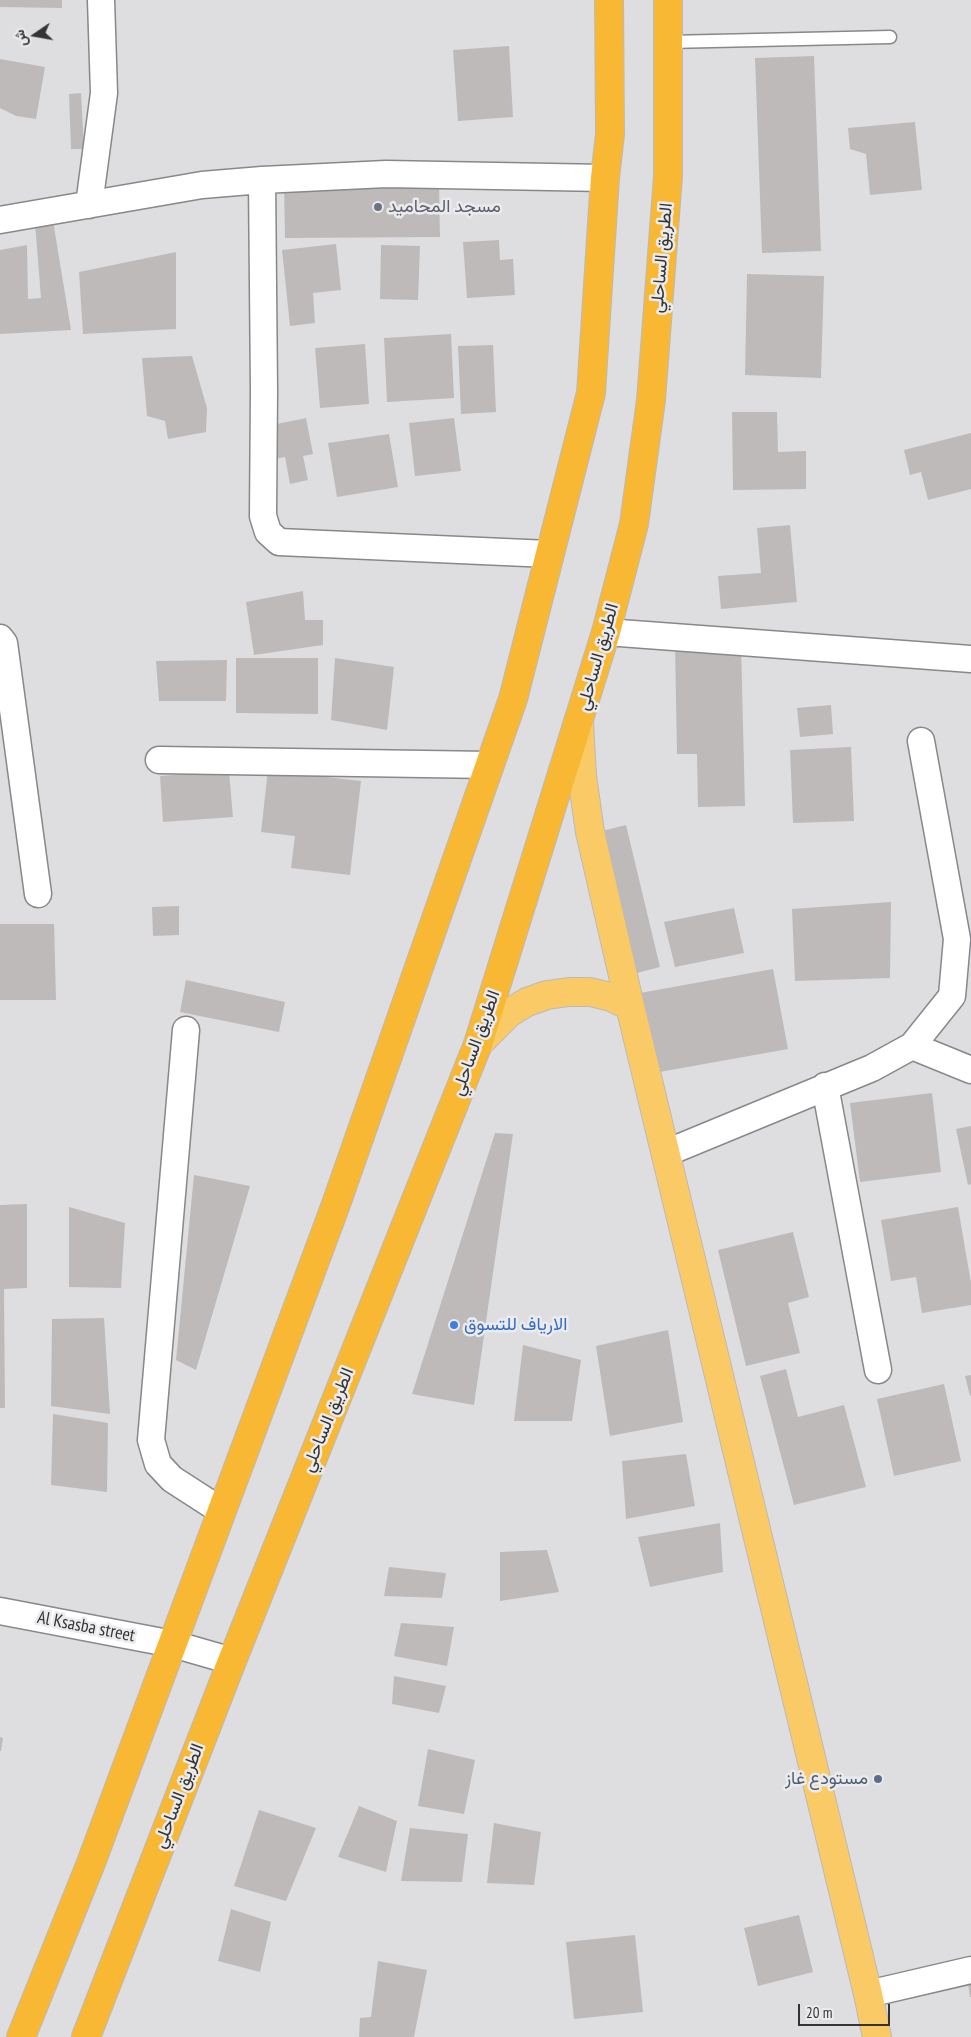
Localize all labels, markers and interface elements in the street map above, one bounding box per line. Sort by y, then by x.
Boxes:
north arrow [10,10,60,60]
text: ش [10,28,31,48]
place label: مسجد المحاميد [388,196,501,218]
marker: مسجد المحاميد [372,201,384,213]
street label: الطريق الساحلي [646,202,678,314]
street label: الطريق الساحلي [572,601,624,713]
street label: الطريق الساحلي [447,987,505,1099]
place label: الارياف للتسوق [464,1314,567,1336]
marker: الارياف للتسوق [448,1319,460,1331]
street label: الطريق الساحلي [297,1365,359,1475]
street label: Al Ksasba street [35,1607,137,1647]
street label: الطريق الساحلي [149,1741,209,1851]
place label: مستودع غاز [785,1768,868,1790]
marker: مستودع غاز [872,1773,884,1785]
scale bar [801,1994,894,2026]
text: 20 m [806,2003,832,2022]

